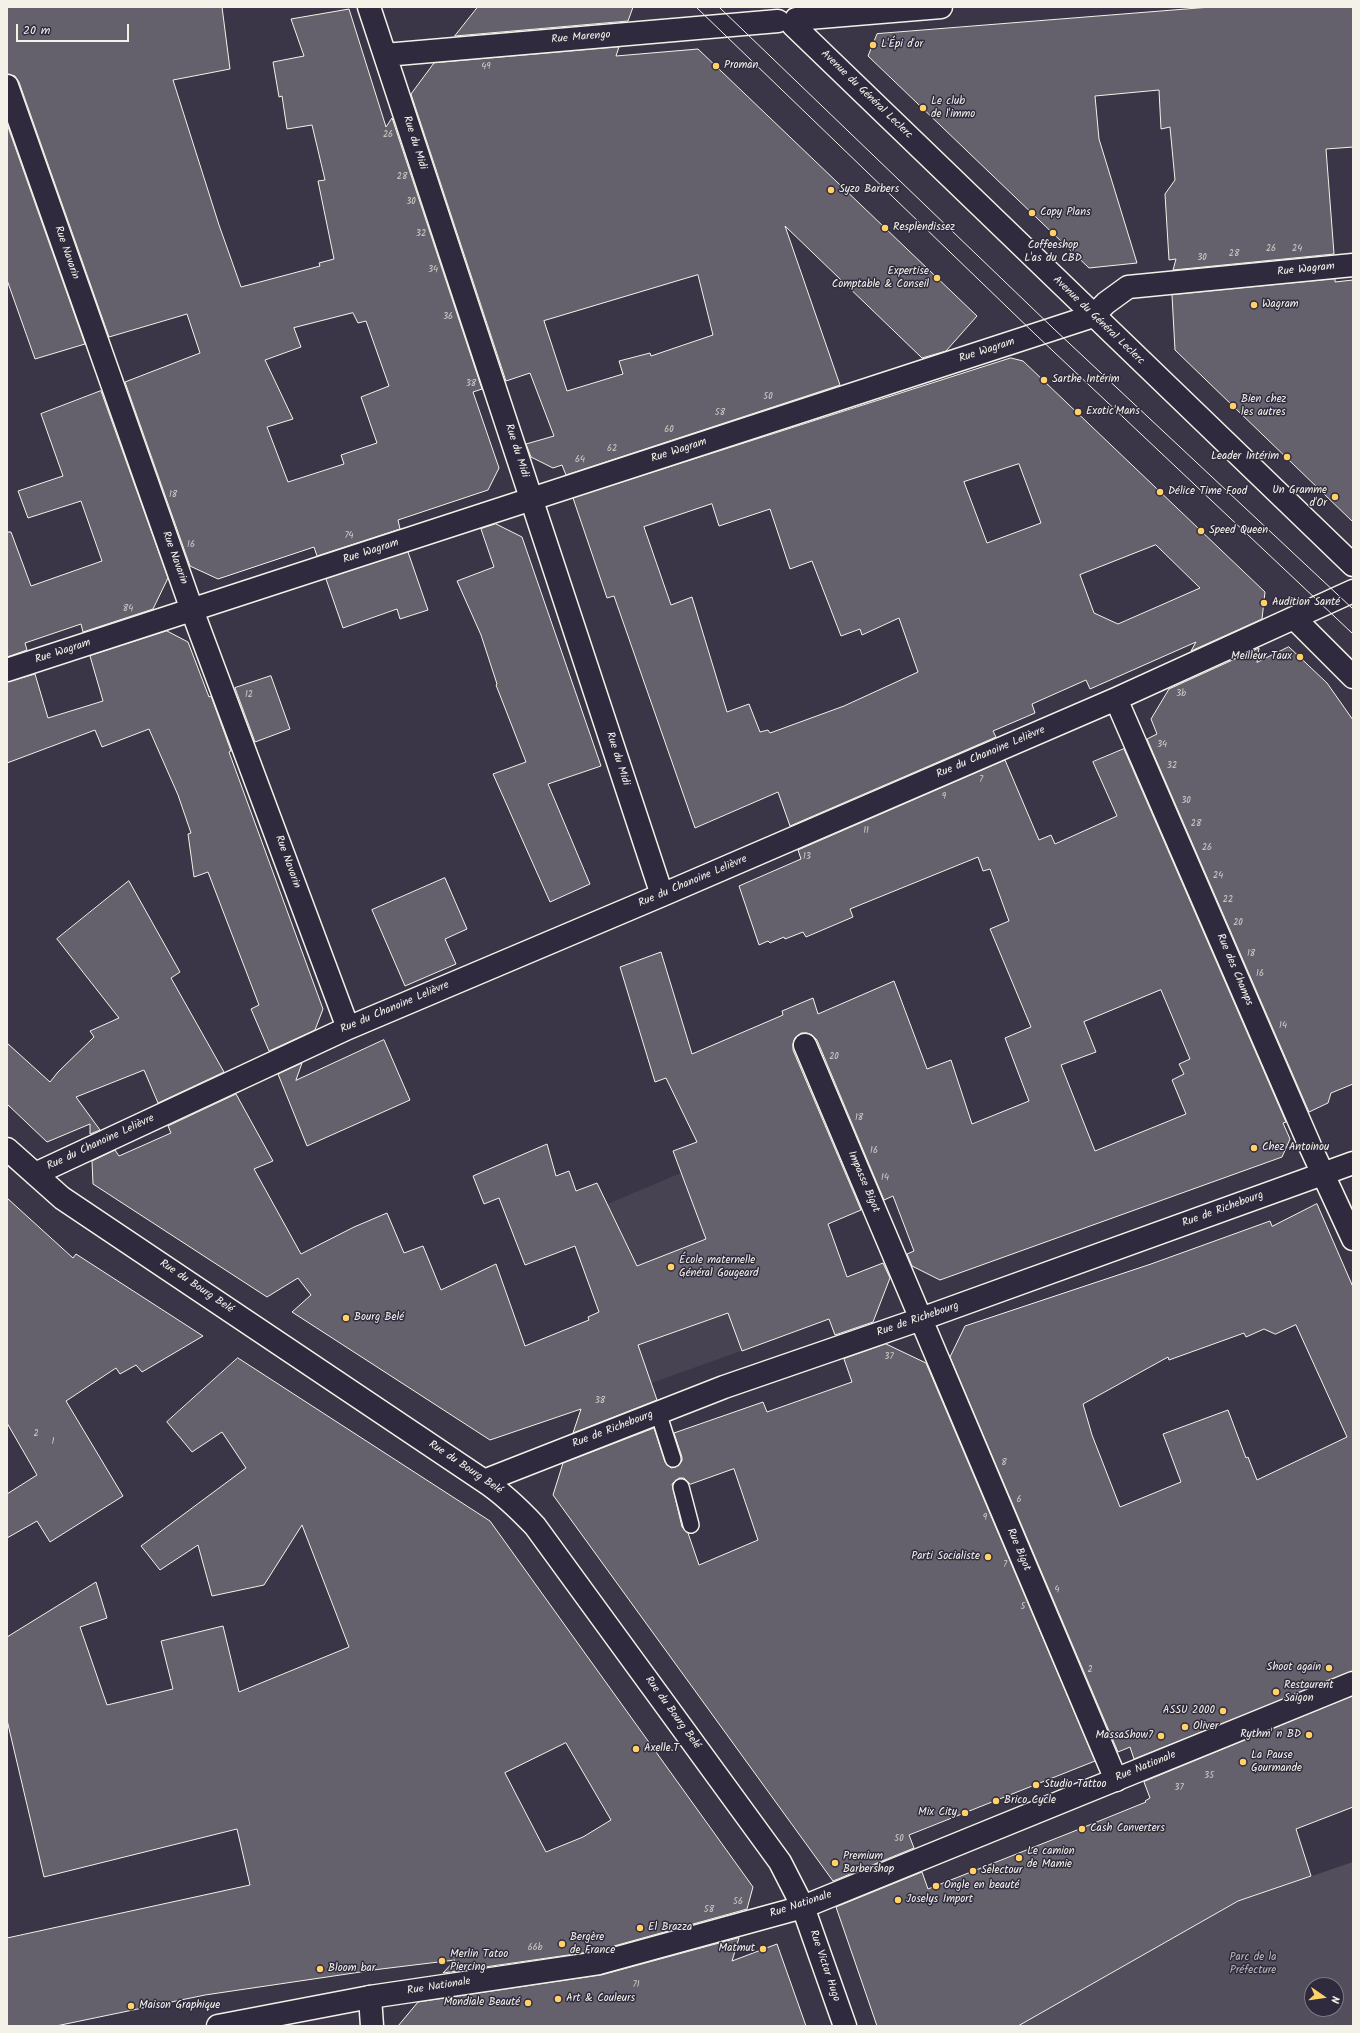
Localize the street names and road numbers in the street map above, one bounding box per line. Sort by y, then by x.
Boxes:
street label: Rue Marengo [551,29,611,47]
street label: Avenue du Général Leclerc [817,48,915,142]
street label: Rue du Midi [399,114,429,172]
street label: Rue Navarin [51,225,81,281]
street label: Rue Wagram [1277,260,1335,280]
street label: Avenue du Général Leclerc [1049,274,1147,368]
street label: Rue Wagram [958,336,1016,366]
street label: Rue du Midi [501,422,531,480]
street label: Rue Wagram [650,436,708,466]
street label: Rue Navarin [158,530,190,586]
street label: Rue Wagram [342,537,400,567]
street label: Rue Wagram [34,637,92,667]
street label: Rue du Chanoine Lelièvre [935,724,1047,782]
street label: Rue du Midi [602,730,632,788]
street label: Rue Navarin [271,834,303,890]
street label: Rue du Chanoine Lelièvre [637,853,749,911]
street label: Rue des Champs [1213,932,1255,1008]
street label: Rue du Chanoine Lelièvre [339,979,451,1037]
street label: Rue du Chanoine Lelièvre [45,1112,157,1174]
street label: Impasse Bigot [844,1149,882,1215]
street label: Rue de Richebourg [1181,1189,1265,1231]
street label: Rue du Bourg Belé [157,1257,235,1317]
street label: Rue de Richebourg [875,1300,961,1340]
street label: Rue de Richebourg [571,1408,655,1452]
street label: Rue du Bourg Belé [426,1438,504,1498]
street label: Rue Bigot [1003,1527,1033,1573]
street label: Rue du Bourg Belé [641,1674,703,1752]
street label: Rue Nationale [1114,1749,1178,1785]
street label: Rue Nationale [768,1889,834,1921]
street label: Rue Victor Hugo [806,1929,842,2003]
street label: Rue Nationale [406,1975,472,1999]

